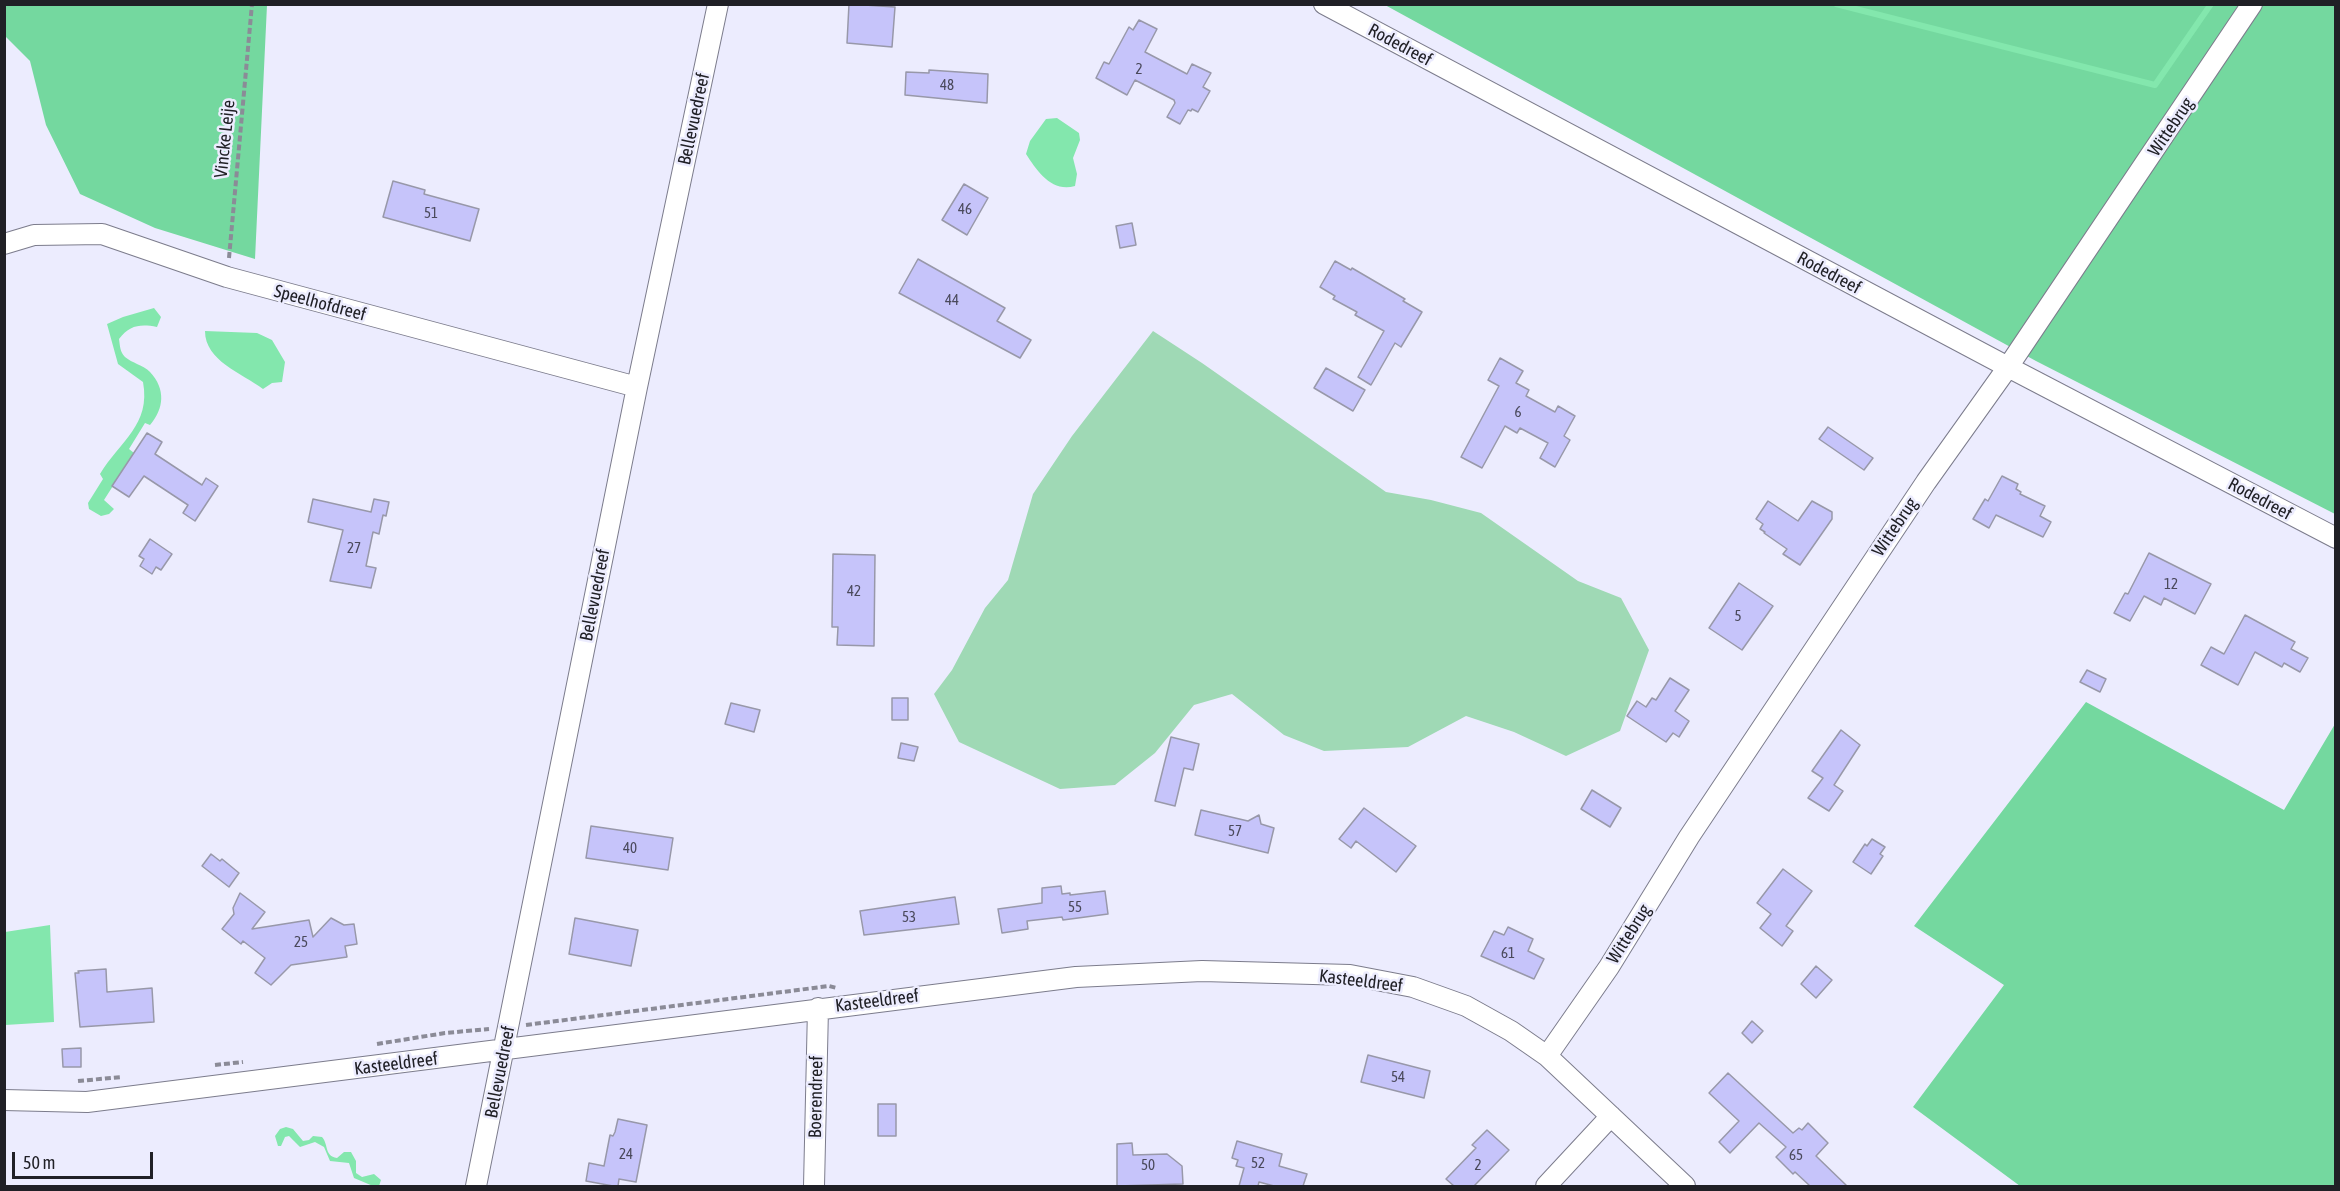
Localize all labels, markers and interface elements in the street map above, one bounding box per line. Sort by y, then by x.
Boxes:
street label: Rodedreef [1364,19,1436,71]
house number: 2 [1135,60,1143,78]
street label: Bellevuedreef [674,71,714,167]
house number: 48 [940,76,954,94]
street label: Wittebrug [2144,94,2198,160]
street label: Vincke Leije [210,99,240,179]
house number: 46 [958,200,972,218]
house number: 51 [424,204,438,222]
street label: Rodedreef [1793,247,1865,299]
street label: Speelhofdreef [272,280,368,326]
house number: 44 [945,291,959,309]
house number: 6 [1514,403,1522,421]
street label: Rodedreef [2224,473,2296,525]
street label: Wittebrug [1868,494,1922,560]
house number: 27 [347,539,361,557]
street label: Bellevuedreef [575,547,615,643]
house number: 12 [2164,575,2178,593]
house number: 42 [847,582,861,600]
house number: 5 [1734,607,1742,625]
house number: 57 [1228,822,1242,840]
house number: 40 [623,839,637,857]
house number: 55 [1068,898,1082,916]
street label: Wittebrug [1602,900,1656,968]
house number: 53 [902,908,916,926]
house number: 25 [294,933,308,951]
house number: 61 [1501,944,1515,962]
street label: Kasteeldreef [1318,965,1404,997]
street label: Kasteeldreef [834,985,920,1017]
street label: Bellevuedreef [480,1024,520,1120]
street label: Kasteeldreef [353,1048,439,1080]
street label: Boerendreef [804,1056,828,1138]
house number: 54 [1391,1068,1405,1086]
scale bar [15,1140,156,1178]
house number: 24 [619,1145,633,1163]
house number: 65 [1789,1146,1803,1164]
text: 50 m [23,1152,55,1173]
house number: 52 [1251,1154,1265,1172]
house number: 50 [1141,1156,1155,1174]
house number: 2 [1474,1156,1482,1174]

